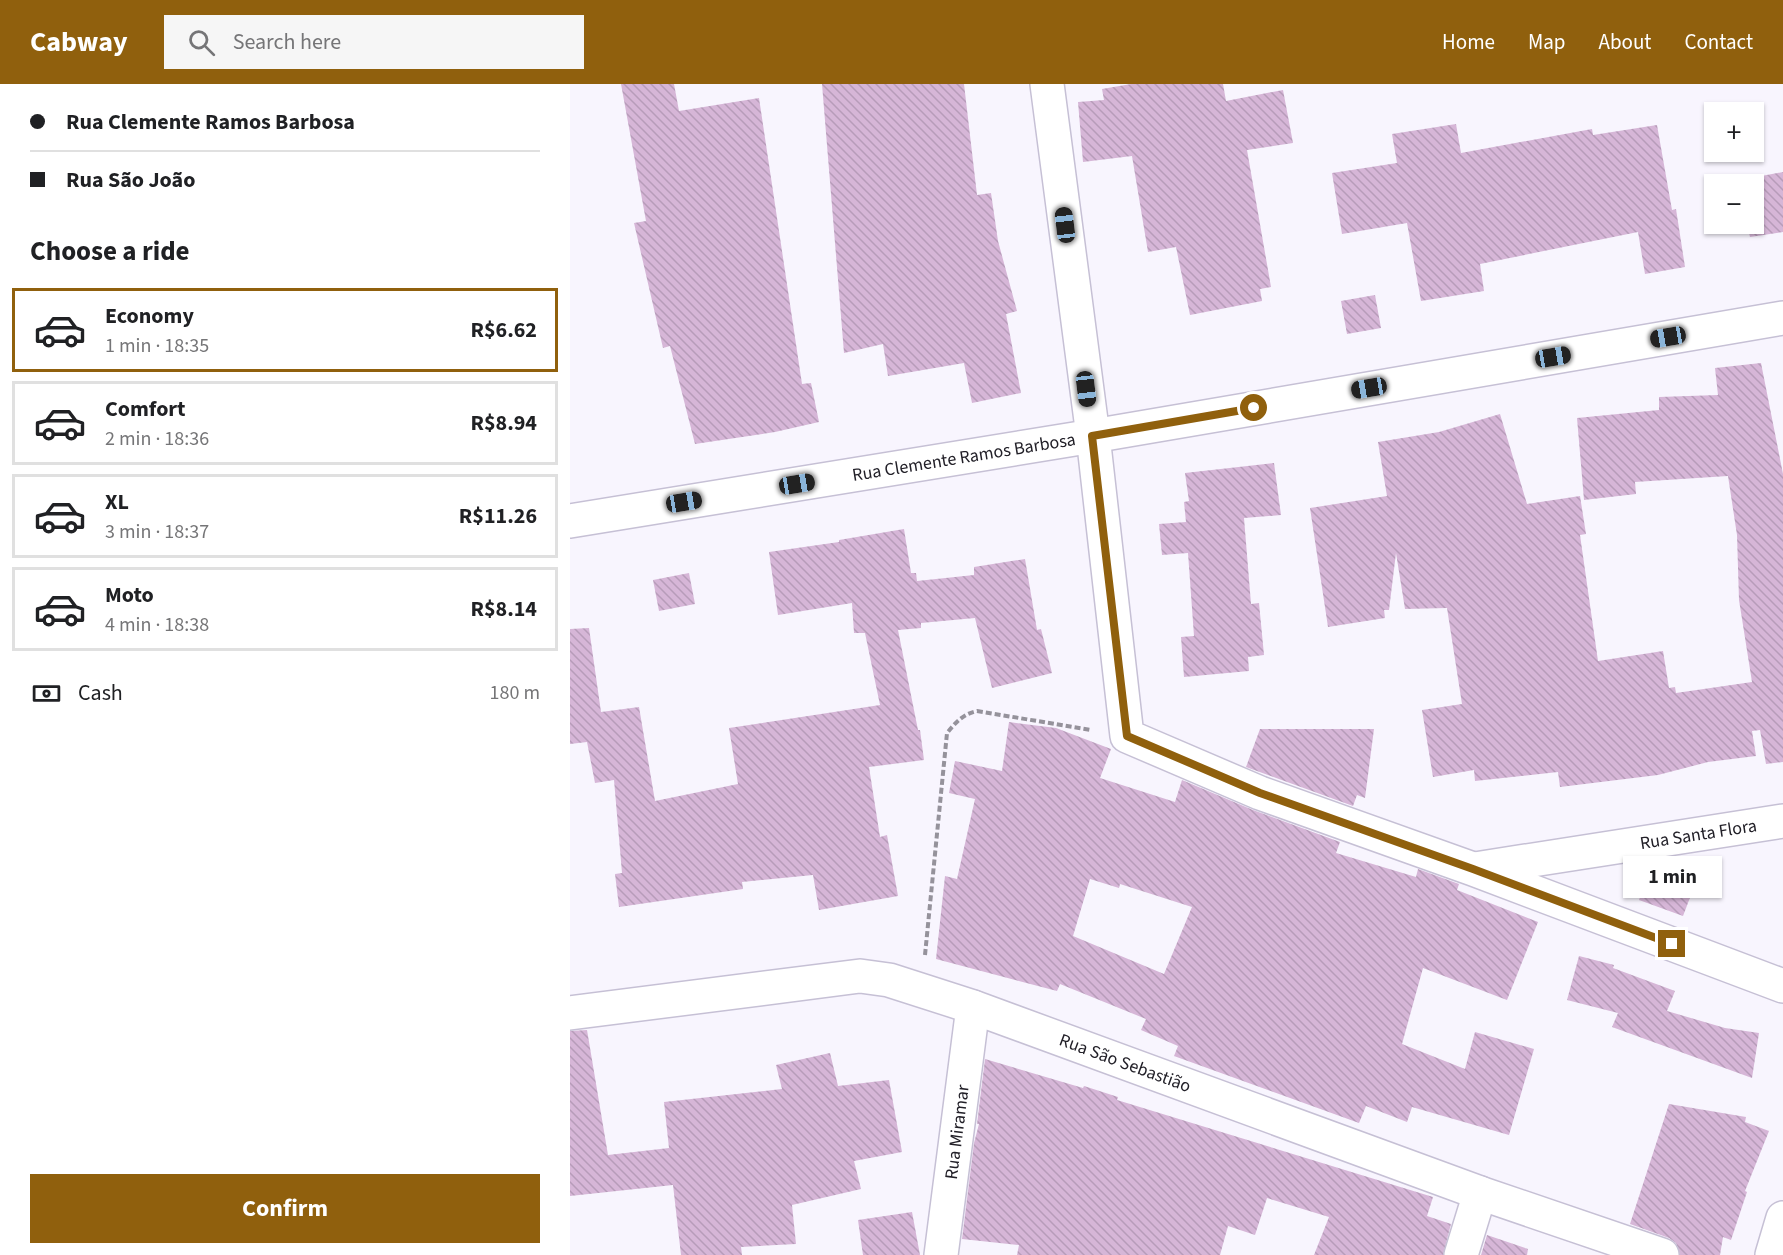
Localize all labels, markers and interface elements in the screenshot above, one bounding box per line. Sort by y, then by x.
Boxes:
search box [164,15,584,69]
text: Cabway [30,22,128,62]
icon: search [185,26,218,59]
text: Search here [233,26,341,58]
text: Home [1442,27,1495,57]
text: Map [1528,27,1566,57]
text: About [1599,27,1651,57]
text: Contact [1684,27,1753,57]
map controls [1704,102,1764,234]
button: + [1704,102,1764,162]
text: Rua Clemente Ramos Barbosa [66,106,355,138]
text: Rua São João [66,164,195,196]
button: − [1704,174,1764,234]
car [1054,206,1076,244]
text: Choose a ride [30,232,190,271]
text: Economy [105,300,194,332]
icon: car [33,303,87,357]
text: R$6.62 [470,314,537,346]
car [1649,325,1687,349]
text: 1 min · 18:35 [105,332,209,360]
car [1534,345,1572,369]
car [1075,370,1097,408]
car [1350,376,1388,400]
text: Comfort [105,393,186,425]
route start [1240,394,1267,421]
icon: car [33,396,87,450]
text: R$8.94 [470,407,537,439]
text: 2 min · 18:36 [105,425,209,453]
street label: Rua Clemente Ramos Barbosa [850,427,1077,488]
car [778,472,816,496]
text: XL [105,486,129,518]
icon: car [33,489,87,543]
car [665,490,703,514]
text: R$11.26 [459,500,537,532]
text: 3 min · 18:37 [105,518,209,546]
text: Moto [105,579,154,611]
icon: car [33,582,87,636]
text: R$8.14 [470,593,537,625]
text: 4 min · 18:38 [105,611,209,639]
icon: cash [30,677,63,710]
text: Cash [78,677,123,709]
text: 180 m [490,679,540,707]
street label: Rua Santa Flora [1638,813,1759,856]
callout: 1 min [1622,857,1722,899]
text: 1 min [1648,863,1697,891]
route end [1658,930,1685,957]
street label: Rua São Sebastião [1056,1028,1194,1099]
street label: Rua Miramar [939,1082,976,1181]
button: Confirm [30,1174,540,1243]

